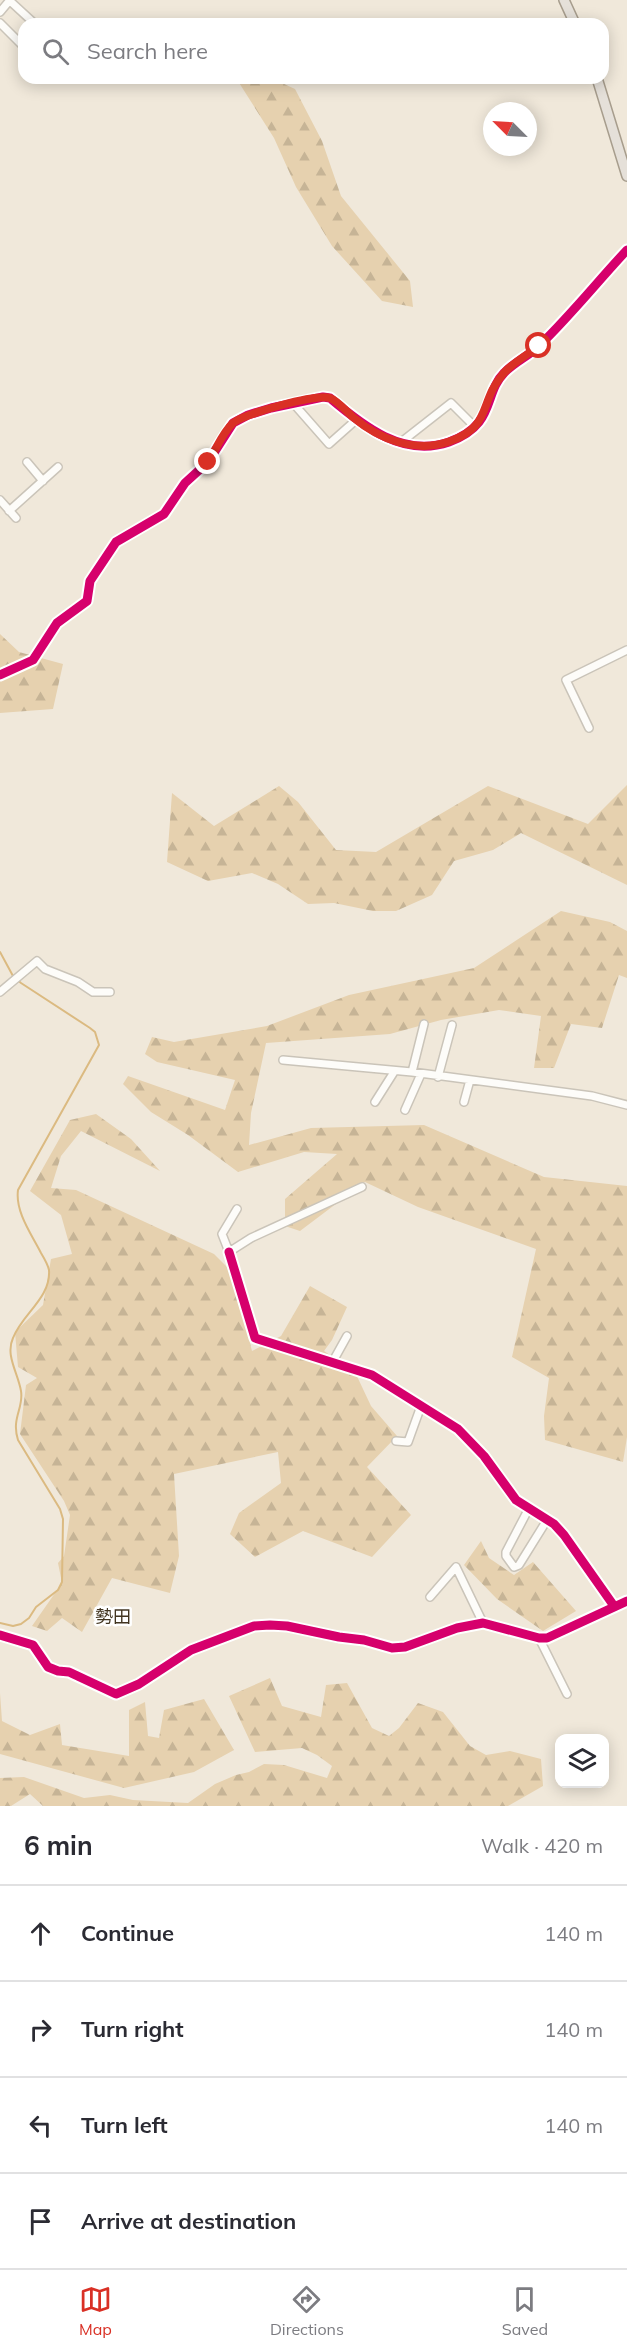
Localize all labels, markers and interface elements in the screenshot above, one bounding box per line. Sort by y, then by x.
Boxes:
search box [18,18,609,84]
icon: search [39,35,72,68]
text: Search here [87,37,208,65]
north arrow [483,102,537,156]
route start [525,332,551,358]
route end [194,448,220,474]
district label: 勢田 [95,1605,131,1628]
map controls [555,1734,609,1788]
button: layers [555,1734,609,1788]
text: 6 min [24,1829,93,1862]
text: Walk · 420 m [481,1833,603,1858]
icon: ahead [24,1917,57,1950]
text: Continue [81,1919,174,1947]
text: 140 m [544,1921,603,1946]
icon: right [24,2013,57,2046]
text: Turn right [81,2015,184,2043]
text: 140 m [544,2017,603,2042]
icon: left [24,2109,57,2142]
text: Turn left [81,2111,168,2139]
text: 140 m [544,2113,603,2138]
icon: arrive [24,2205,57,2238]
text: Arrive at destination [81,2207,296,2235]
tab: Map [79,2283,112,2339]
tab: Directions [270,2283,344,2339]
tab: Saved [502,2283,548,2339]

